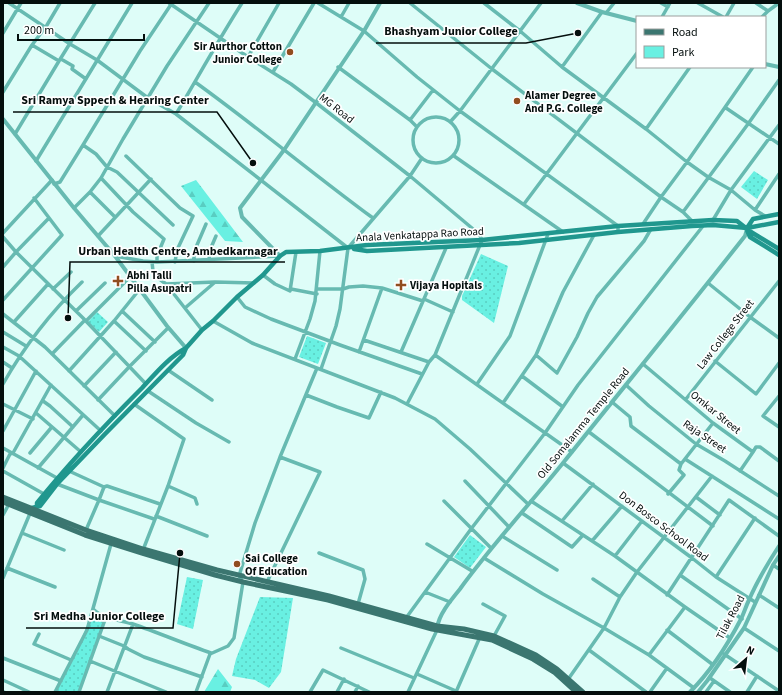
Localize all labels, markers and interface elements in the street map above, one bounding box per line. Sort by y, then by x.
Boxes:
scale bar [18,16,144,42]
legend [636,16,766,68]
callout: Bhashyam Junior College [376,19,526,43]
text: 200 m [24,22,54,39]
text: Bhashyam Junior College [384,23,518,40]
text: Road [672,24,698,41]
place label: Sir Aurthor Cotton Junior College [194,39,282,67]
text: Park [672,44,694,61]
marker: Sir Aurthor Cotton Junior College [285,47,295,57]
callout: Sri Ramya Sppech & Hearing Center [13,88,217,112]
place label: Alamer Degree And P.G. College [524,88,603,116]
street label: MG Road [316,90,357,127]
text: Sri Ramya Sppech & Hearing Center [21,92,209,109]
marker: Alamer Degree And P.G. College [512,96,522,106]
street label: Anala Venkatappa Rao Road [356,224,484,245]
callout: Urban Health Centre, Ambedkarnagar [70,238,285,262]
text: Urban Health Centre, Ambedkarnagar [78,243,278,260]
place label: Abhi Talli Pilla Asupatri [126,268,192,296]
marker: Abhi Talli Pilla Asupatri [112,275,124,287]
place label: Vijaya Hopitals [409,278,482,293]
marker: Vijaya Hopitals [395,279,407,291]
street label: Law College Street [693,296,758,372]
street label: Old Somalamma Temple Road [534,365,633,482]
street label: Omkar Street [687,387,744,438]
street label: Raja Street [680,416,730,457]
street label: Don Bosco School Road [616,488,711,565]
place label: Sai College Of Education [245,551,307,579]
marker: Sai College Of Education [232,559,242,569]
street label: Tilak Road [713,592,748,642]
callout: Sri Medha Junior College [26,604,173,628]
text: Sri Medha Junior College [34,608,164,625]
north arrow [726,639,766,679]
text: N [744,642,757,659]

